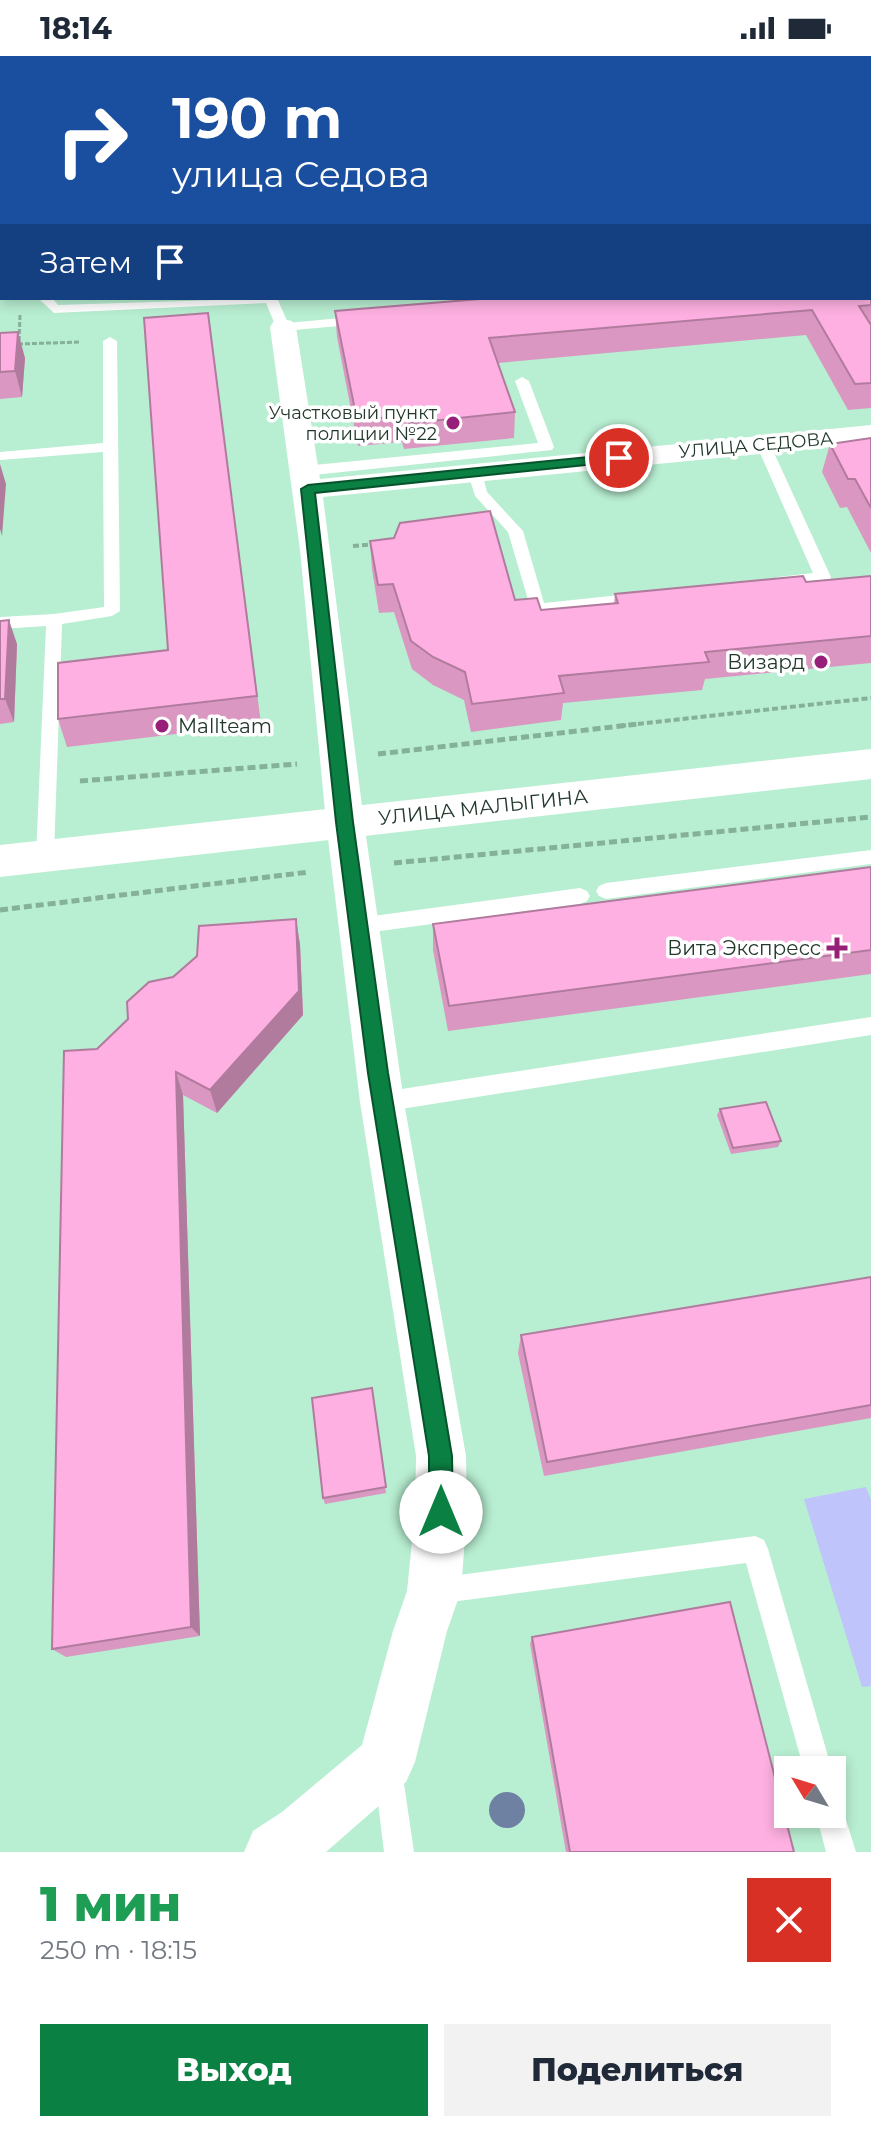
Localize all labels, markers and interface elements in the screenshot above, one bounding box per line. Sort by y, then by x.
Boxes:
text: 18:14 [40,10,112,47]
text: 190 m [172,84,342,152]
icon: right [40,88,144,192]
text: улица Седова [172,152,430,196]
icon: arrive [148,240,192,284]
text: Затем [40,244,132,281]
place label: Участковый пункт полиции №22 [269,402,437,445]
marker: Участковый пункт полиции №22 [444,414,462,432]
pin [585,424,653,492]
street label: УЛИЦА СЕДОВА [678,427,835,463]
icon: arrive [597,436,641,480]
place label: Визард [727,650,805,674]
marker: Визард [812,653,830,671]
place label: Mallteam [178,714,272,738]
marker: Mallteam [153,717,171,735]
street label: УЛИЦА МАЛЫГИНА [377,784,589,830]
place label: Вита Экспресс [667,936,821,960]
marker: Вита Экспресс [828,939,846,957]
position arrow [399,1470,483,1554]
north arrow [774,1756,846,1828]
map controls [774,1756,846,1828]
text: 1 мин [40,1875,181,1933]
button: close [747,1878,831,1962]
text: 250 m · 18:15 [40,1934,197,1966]
button: Выход [40,2024,428,2116]
button: Поделиться [444,2024,831,2116]

